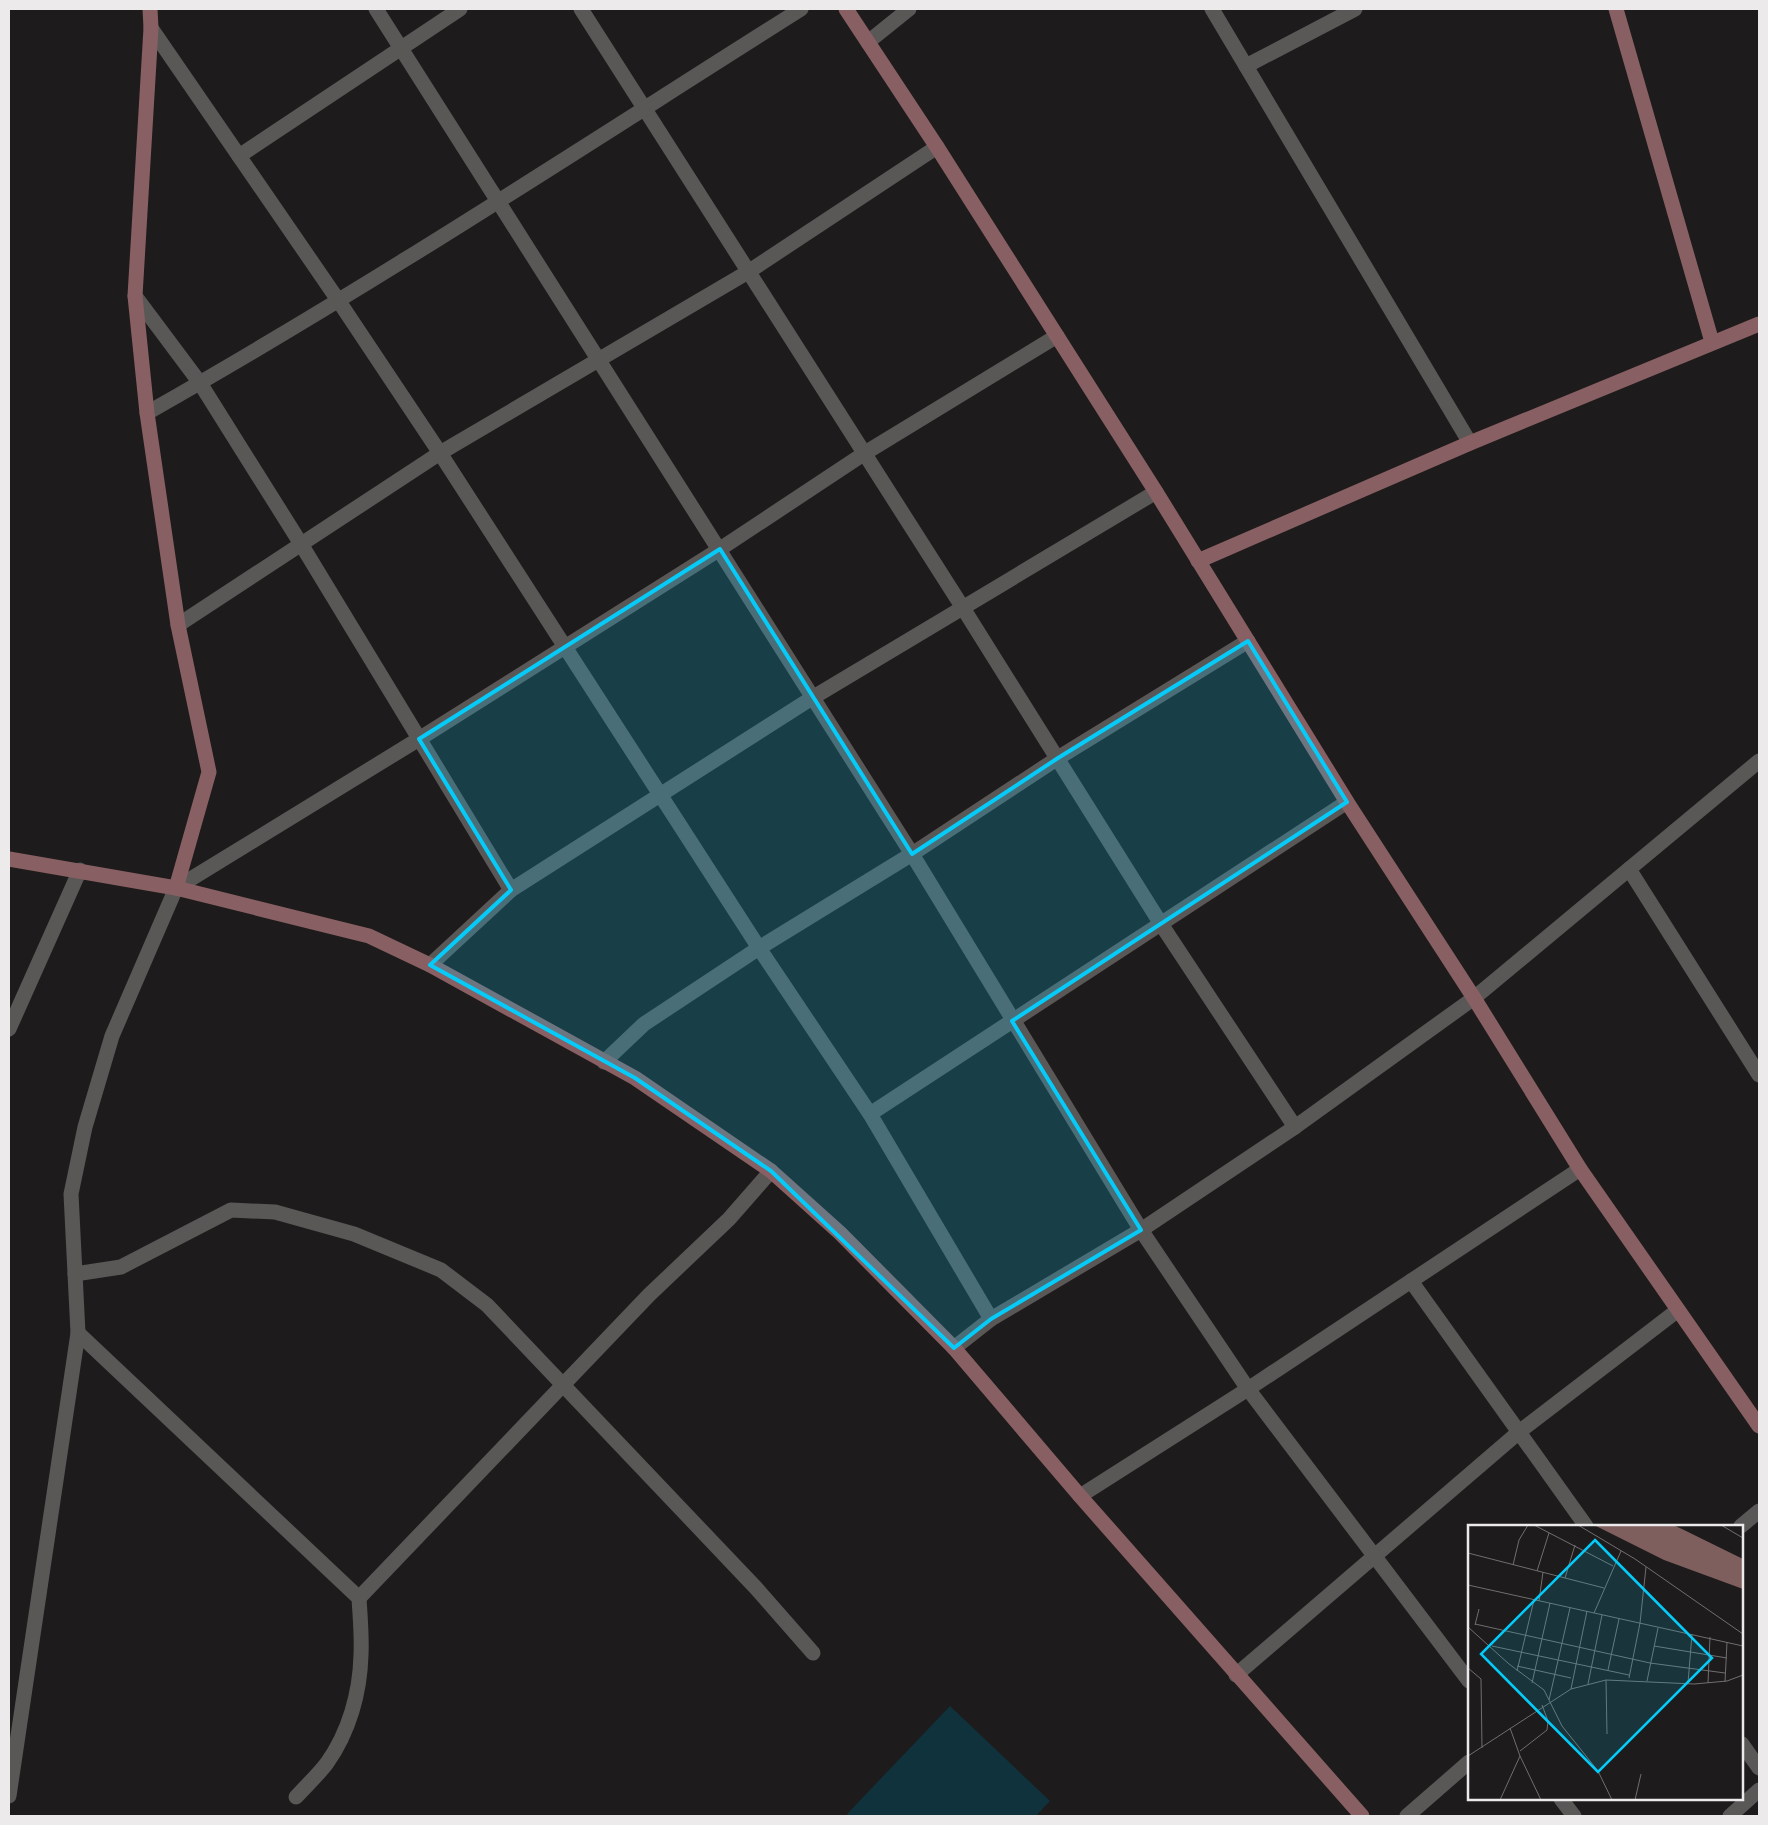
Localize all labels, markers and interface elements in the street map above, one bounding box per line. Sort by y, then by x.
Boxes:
inset map [1468,1525,1743,1800]

